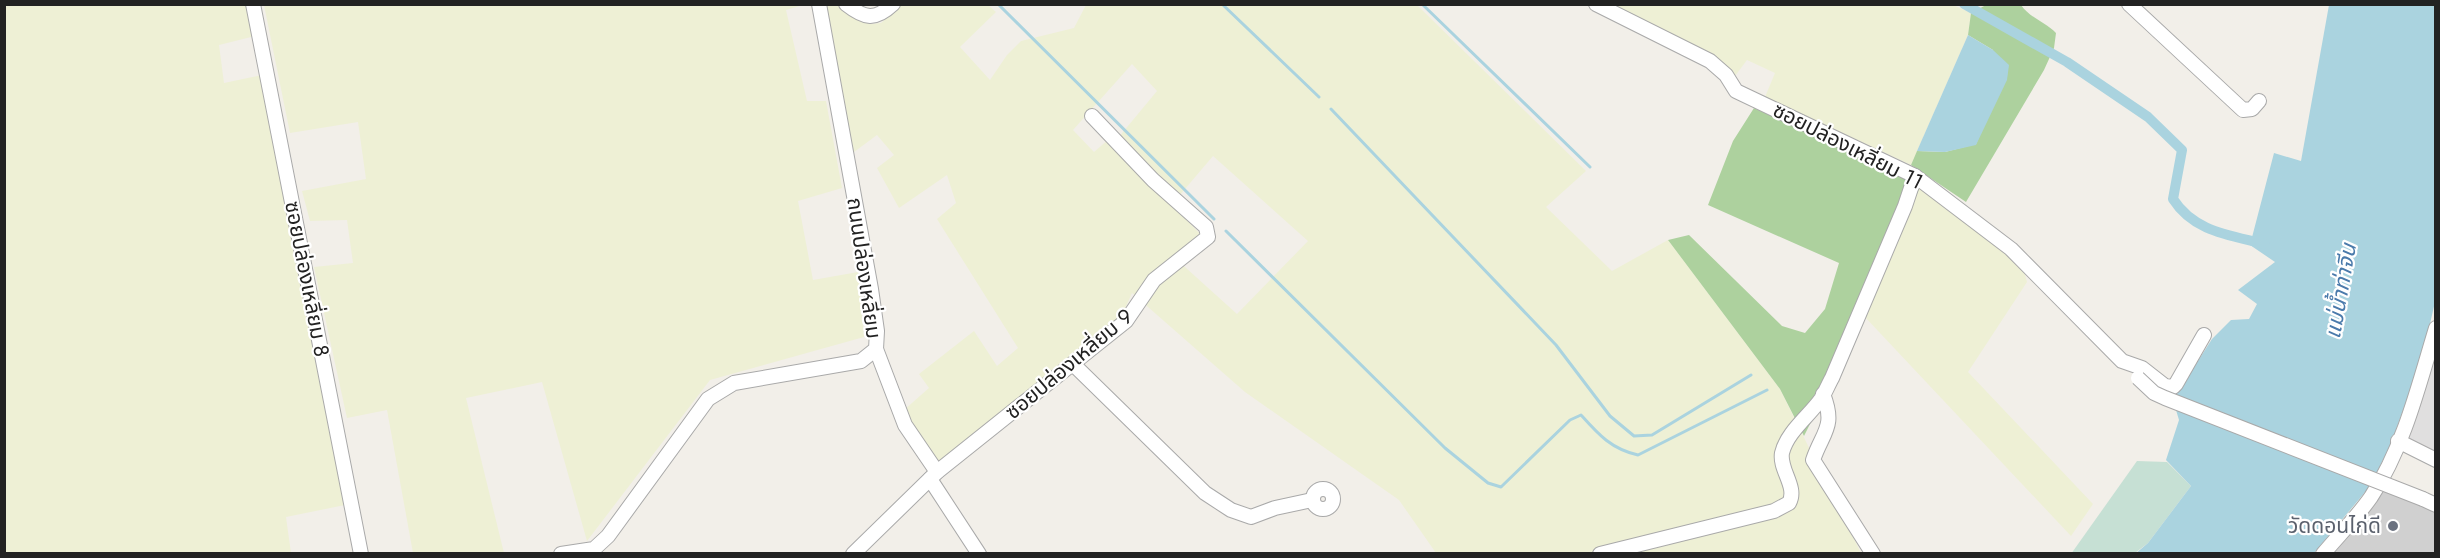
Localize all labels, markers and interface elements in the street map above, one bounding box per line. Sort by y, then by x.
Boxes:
street label: ซอยปล่องเหลี่ยม 11 [1768,95,1928,197]
street label: ถนนปล่องเหลี่ยม [839,195,889,341]
street label: ซอยปล่องเหลี่ยม 8 [277,199,337,359]
water label: แม่น้ำท่าจีน [2316,239,2364,341]
street label: ซอยปล่องเหลี่ยม 9 [999,302,1139,426]
place label: วัดดอนไก่ดี [2288,511,2381,541]
marker: วัดดอนไก่ดี [2386,519,2400,533]

